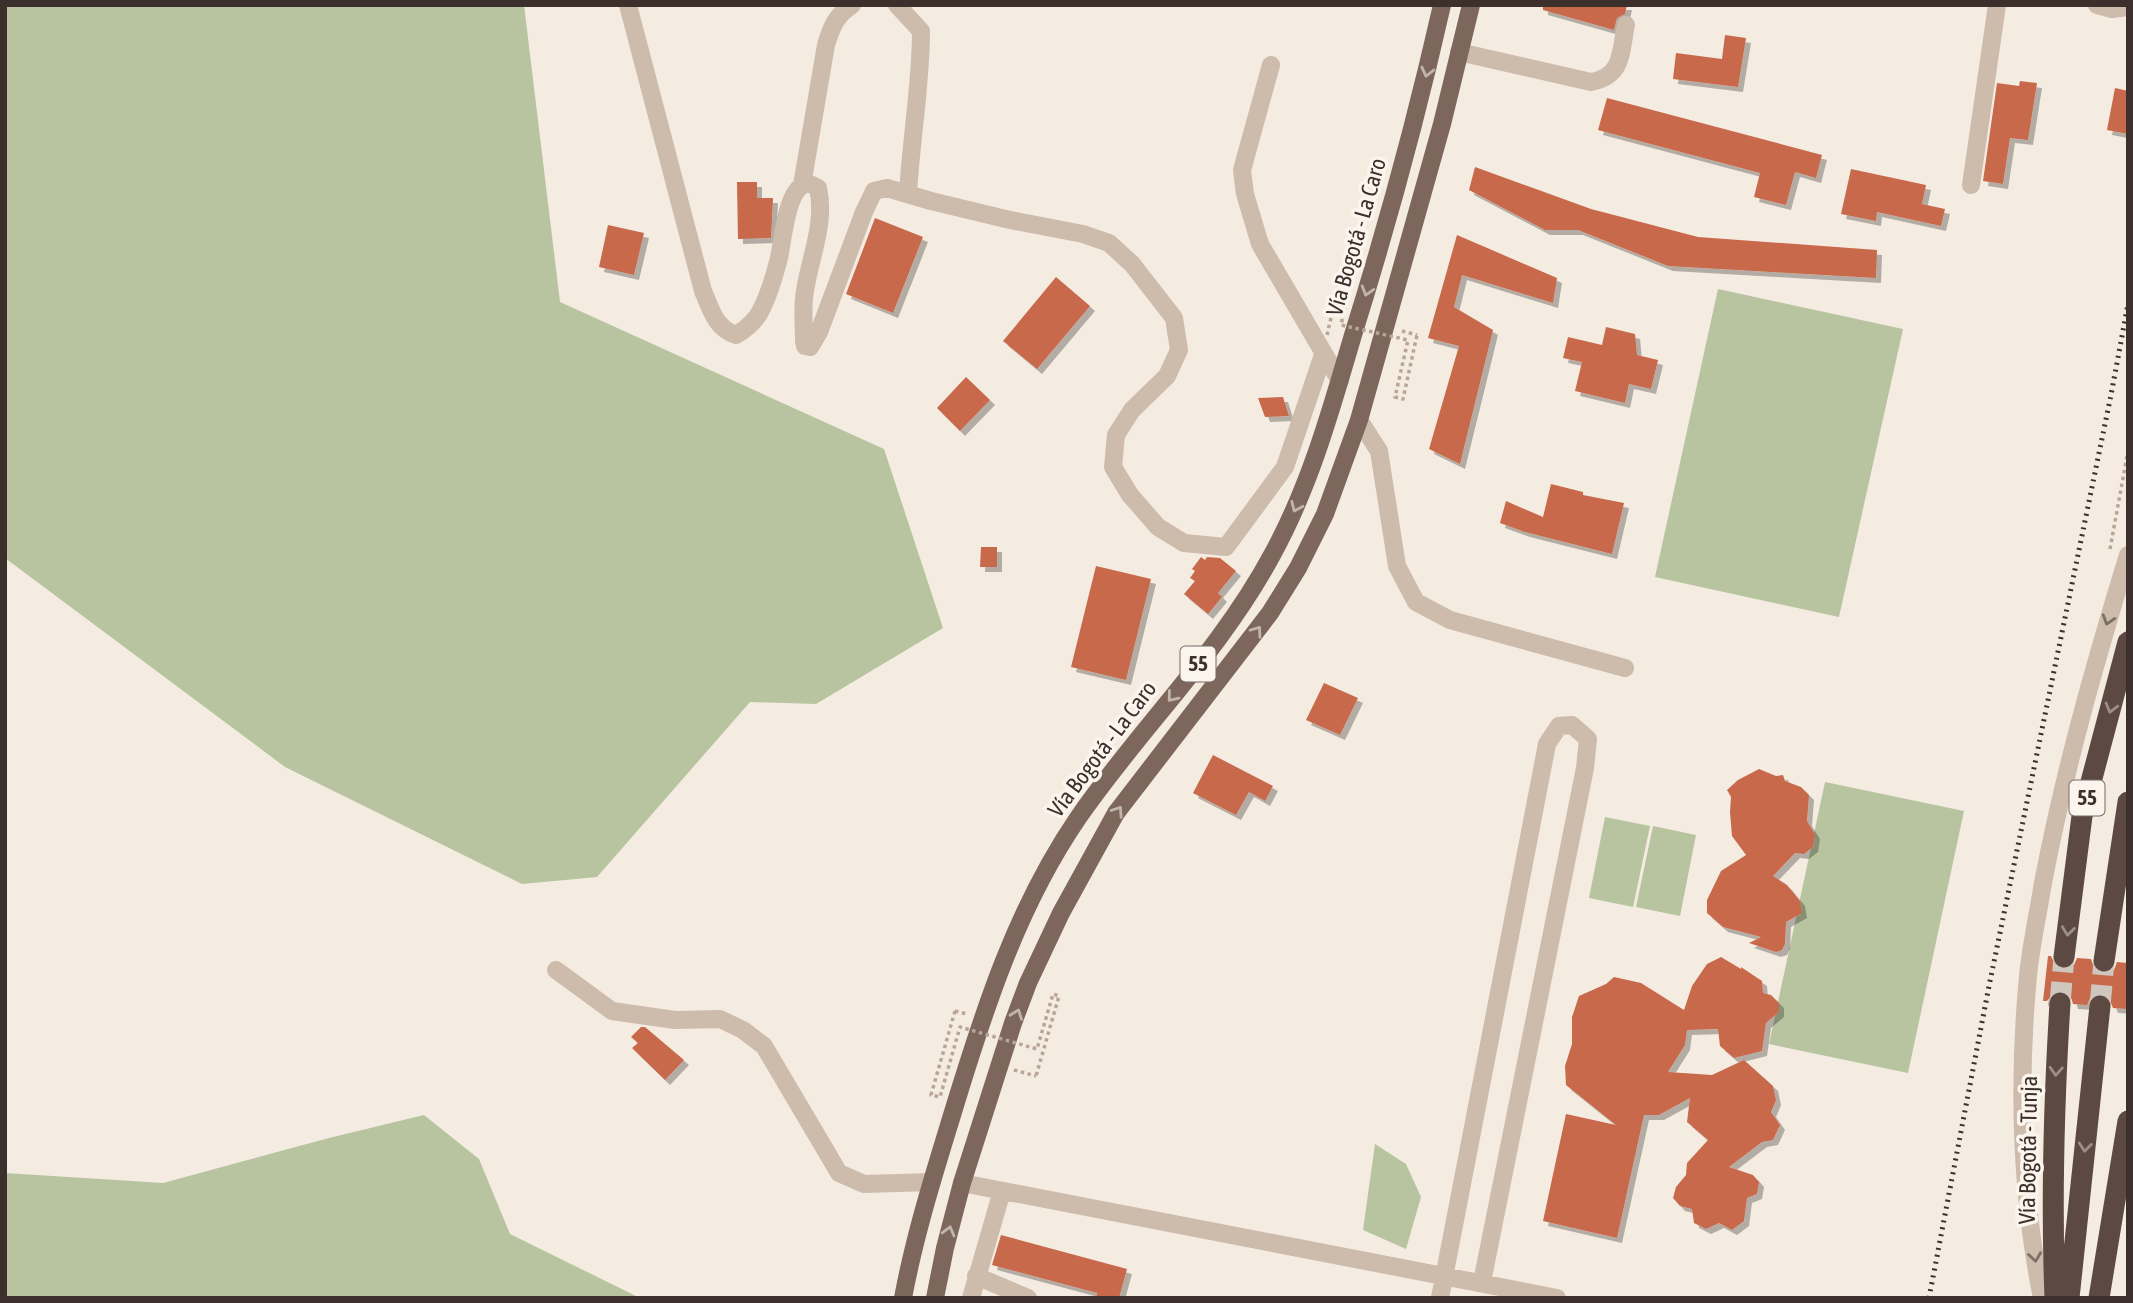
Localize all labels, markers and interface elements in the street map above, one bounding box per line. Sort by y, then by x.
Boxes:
one-way arrow [1420,66,1435,78]
street label: Vía Bogotá - La Caro [1321,155,1391,319]
one-way arrow [1360,285,1375,297]
one-way arrow [1290,500,1304,512]
one-way arrow [2102,614,2117,626]
one-way arrow [1249,626,1261,638]
road number: 55 [1180,646,1216,682]
street label: Vía Bogotá - La Caro [1043,676,1161,822]
one-way arrow [1168,689,1180,702]
one-way arrow [2104,702,2119,714]
road number: 55 [2070,780,2104,816]
one-way arrow [1110,806,1123,819]
one-way arrow [2060,925,2075,937]
one-way arrow [1008,1008,1022,1020]
one-way arrow [2049,1066,2064,1077]
street label: Vía Bogotá - Tunja [2014,1075,2042,1225]
one-way arrow [2077,1142,2092,1153]
one-way arrow [941,1225,955,1237]
one-way arrow [2027,1251,2042,1263]

